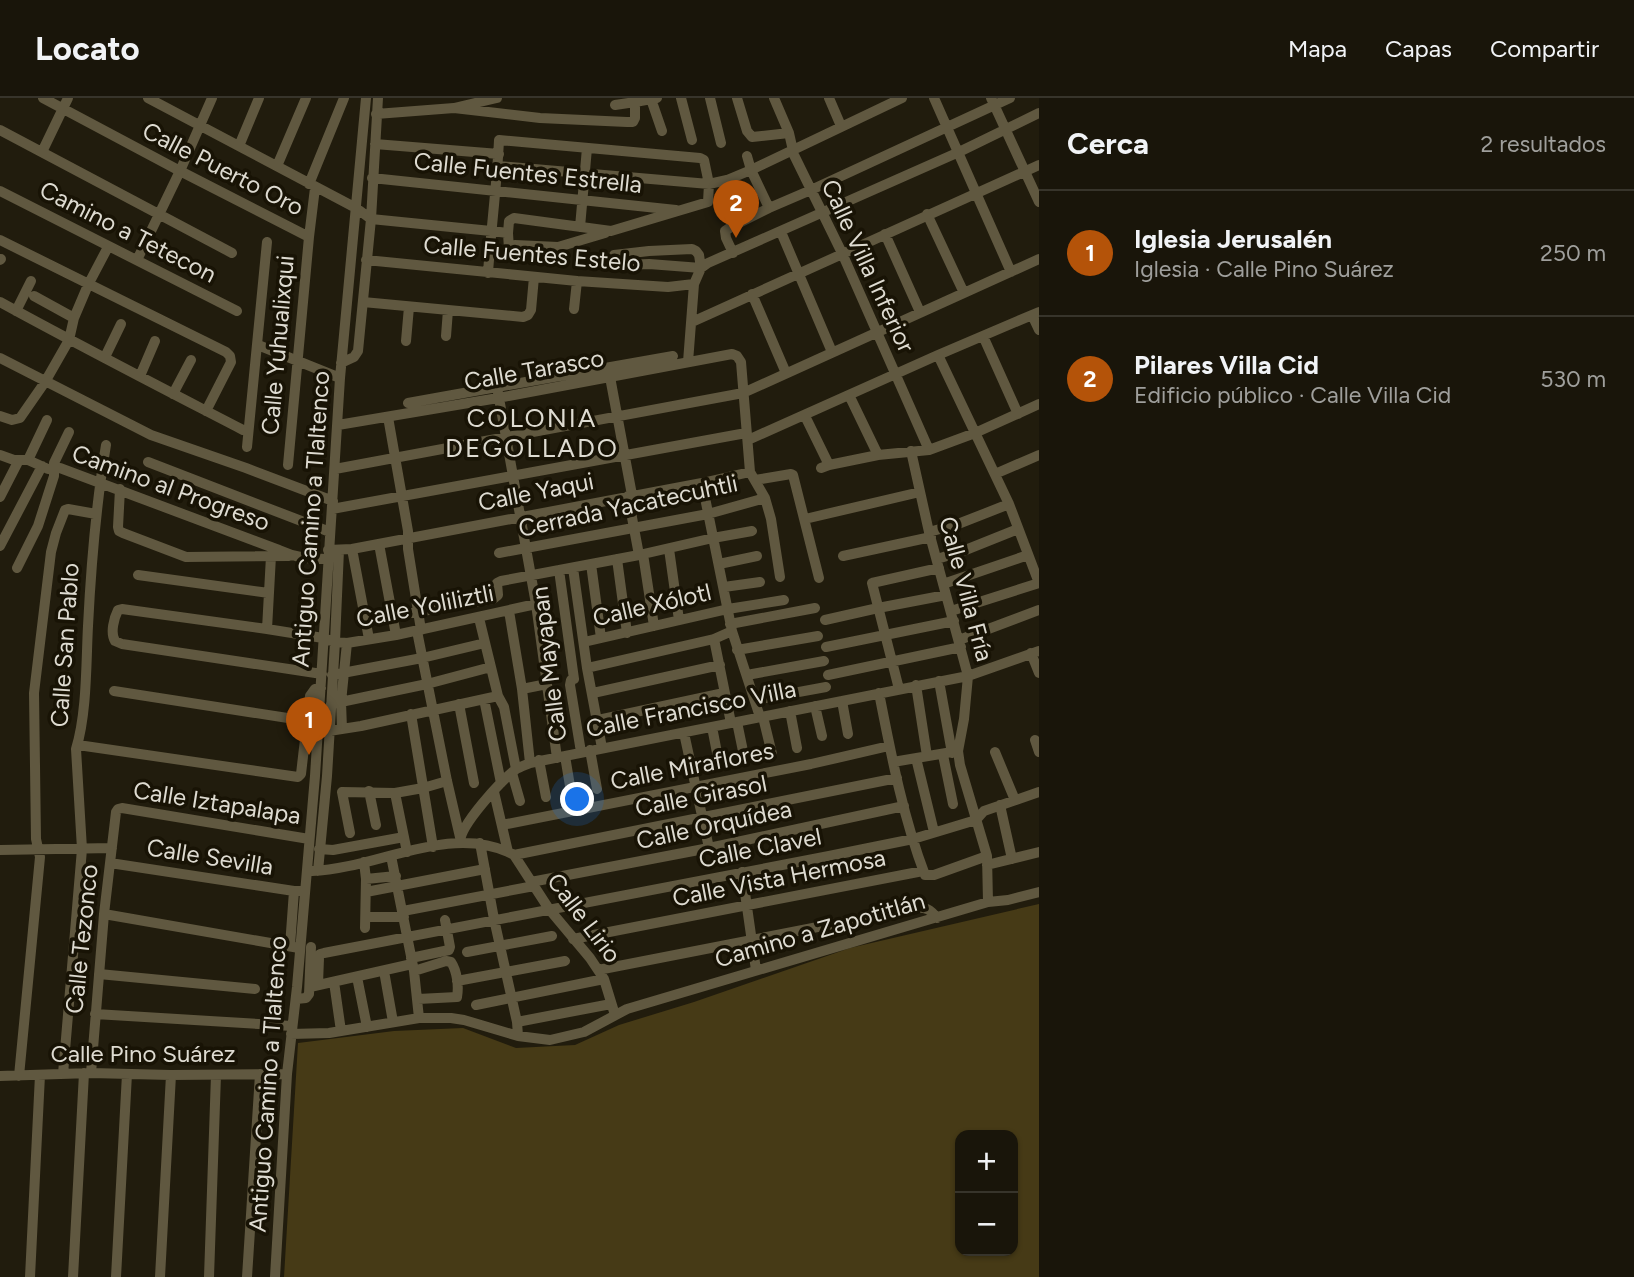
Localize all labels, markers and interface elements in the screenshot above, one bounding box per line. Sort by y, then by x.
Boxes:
text: Locato [35,29,140,68]
text: Mapa [1288,34,1347,63]
text: Capas [1385,34,1452,63]
text: Compartir [1490,34,1599,63]
street label: Calle Puerto Oro [138,115,309,222]
text: Cerca [1067,125,1149,162]
text: 2 resultados [1481,130,1606,158]
street label: Calle Fuentes Estrella [412,146,644,199]
street label: Camino a Tetecon [35,175,221,289]
street label: Calle Villa Inferior [816,175,921,357]
pin: 2 [713,180,759,238]
text: Iglesia Jerusalén [1134,223,1332,255]
street label: Calle Fuentes Estelo [422,230,642,277]
text: 1 [1085,239,1095,267]
text: 250 m [1540,239,1606,267]
street label: Calle Yuhualixqui [255,254,300,436]
text: Iglesia · Calle Pino Suárez [1134,255,1394,283]
street label: Calle Tarasco [462,343,606,396]
text: Pilares Villa Cid [1134,349,1319,381]
text: 2 [1083,365,1097,393]
text: 530 m [1540,365,1606,393]
street label: Antiguo Camino a Tlaltenco [286,370,335,668]
text: Edificio público · Calle Villa Cid [1134,381,1451,409]
district label: COLONIA DEGOLLADO [445,402,619,464]
street label: Camino al Progreso [68,438,274,537]
street label: Calle Yaqui [476,466,596,517]
street label: Cerrada Yacatecuhtli [516,468,740,543]
street label: Calle Villa Fría [933,513,1000,664]
street label: Calle San Pablo [44,562,85,728]
street label: Calle Xólotl [590,577,714,632]
street label: Calle Yoliliztli [354,578,496,633]
street label: Calle Mayapan [525,585,572,743]
street label: Calle Francisco Villa [583,674,798,743]
pin: 1 [286,697,332,755]
street label: Calle Miraflores [608,735,776,796]
street label: Calle Girasol [633,769,769,822]
street label: Calle Iztapalapa [131,775,303,830]
your location [560,782,594,816]
street label: Calle Orquídea [634,794,794,855]
street label: Calle Clavel [696,821,824,874]
street label: Calle Sevilla [145,832,275,881]
street label: Calle Vista Hermosa [670,843,888,912]
street label: Calle Tezonco [59,863,104,1015]
street label: Calle Lirio [541,867,628,968]
street label: Camino a Zapotitlán [711,886,928,973]
street label: Antiguo Camino a Tlaltenco [243,935,292,1233]
street label: Calle Pino Suárez [50,1039,236,1068]
map controls [955,1130,1018,1256]
button: + [955,1130,1018,1193]
button: − [955,1193,1018,1256]

